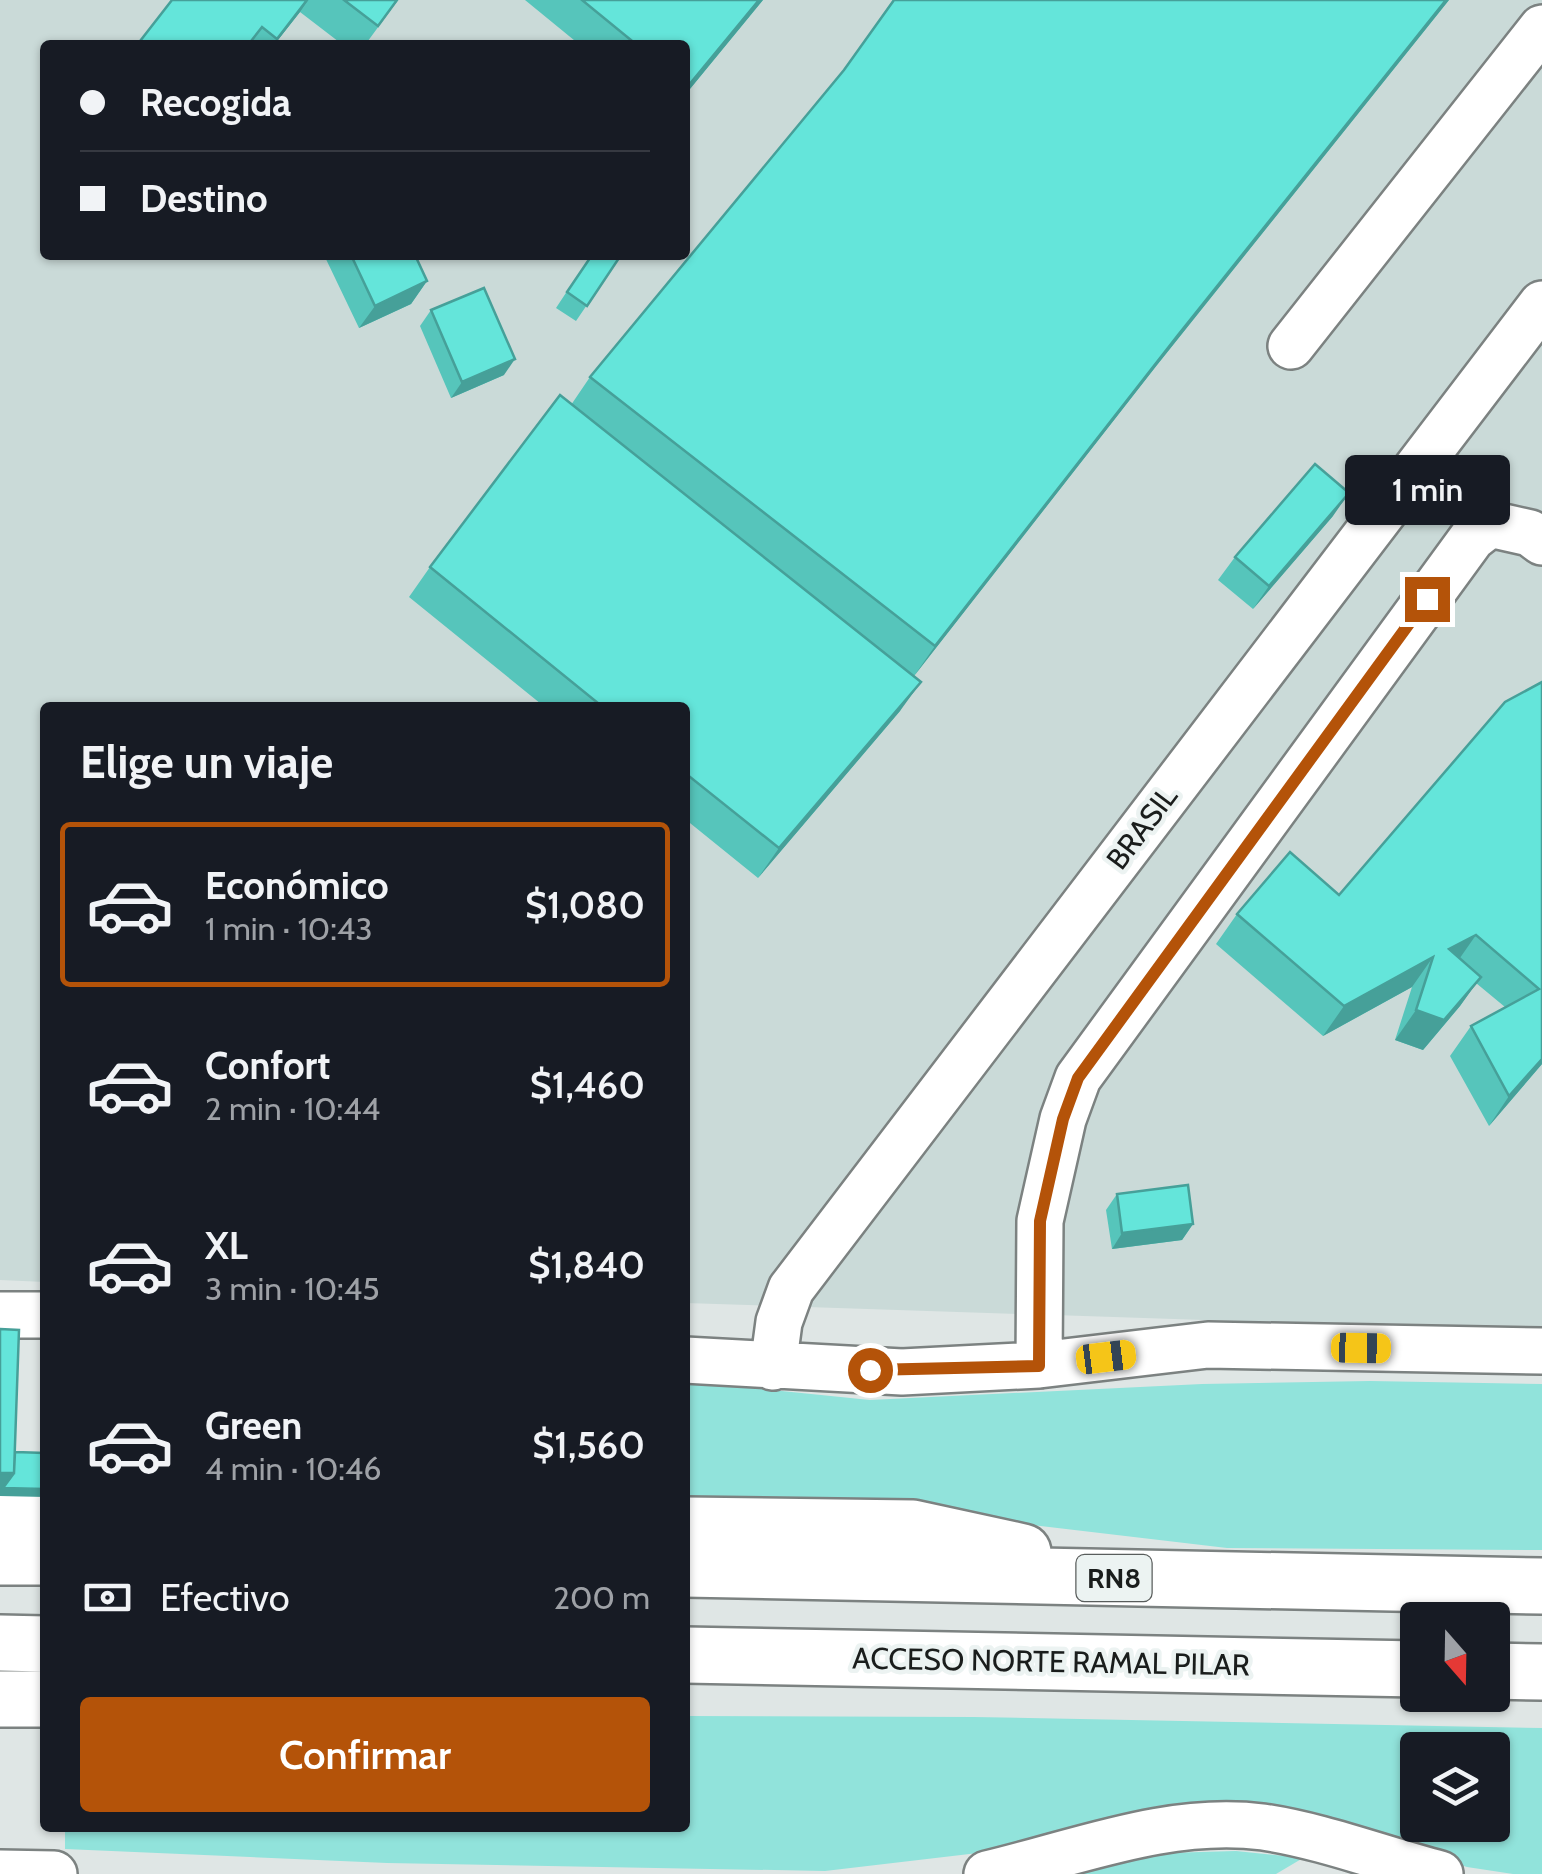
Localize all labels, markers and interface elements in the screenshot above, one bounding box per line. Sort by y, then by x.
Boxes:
text: Recogida [140,79,291,126]
text: Destino [140,175,268,222]
callout: 1 min [1344,454,1510,524]
text: 1 min [1392,470,1463,509]
route end [1405,577,1450,622]
text: Elige un viaje [80,735,333,789]
street label: BRASIL [1098,779,1185,877]
icon: car [85,860,175,950]
text: Económico [205,862,389,909]
text: $1,080 [525,881,645,928]
text: 1 min · 10:43 [205,909,373,948]
icon: car [85,1040,175,1130]
text: Confort [205,1042,330,1089]
text: $1,460 [530,1061,645,1108]
text: 2 min · 10:44 [205,1089,380,1128]
icon: car [85,1220,175,1310]
text: XL [205,1222,248,1269]
text: $1,840 [528,1241,645,1288]
text: 3 min · 10:45 [205,1269,380,1308]
car [1331,1332,1391,1364]
car [1074,1338,1138,1376]
route start [848,1348,893,1393]
icon: car [85,1400,175,1490]
text: Green [205,1402,302,1449]
text: $1,560 [532,1421,645,1468]
text: 4 min · 10:46 [205,1449,382,1488]
road number: RN8 [1076,1555,1152,1601]
icon: cash [80,1570,135,1625]
text: Efectivo [160,1574,290,1621]
text: 200 m [553,1578,650,1617]
north arrow [1400,1602,1510,1712]
map controls [1400,1602,1510,1842]
street label: ACCESO NORTE RAMAL PILAR [852,1640,1250,1683]
button: Confirmar [80,1697,650,1812]
button: layers [1400,1732,1510,1842]

